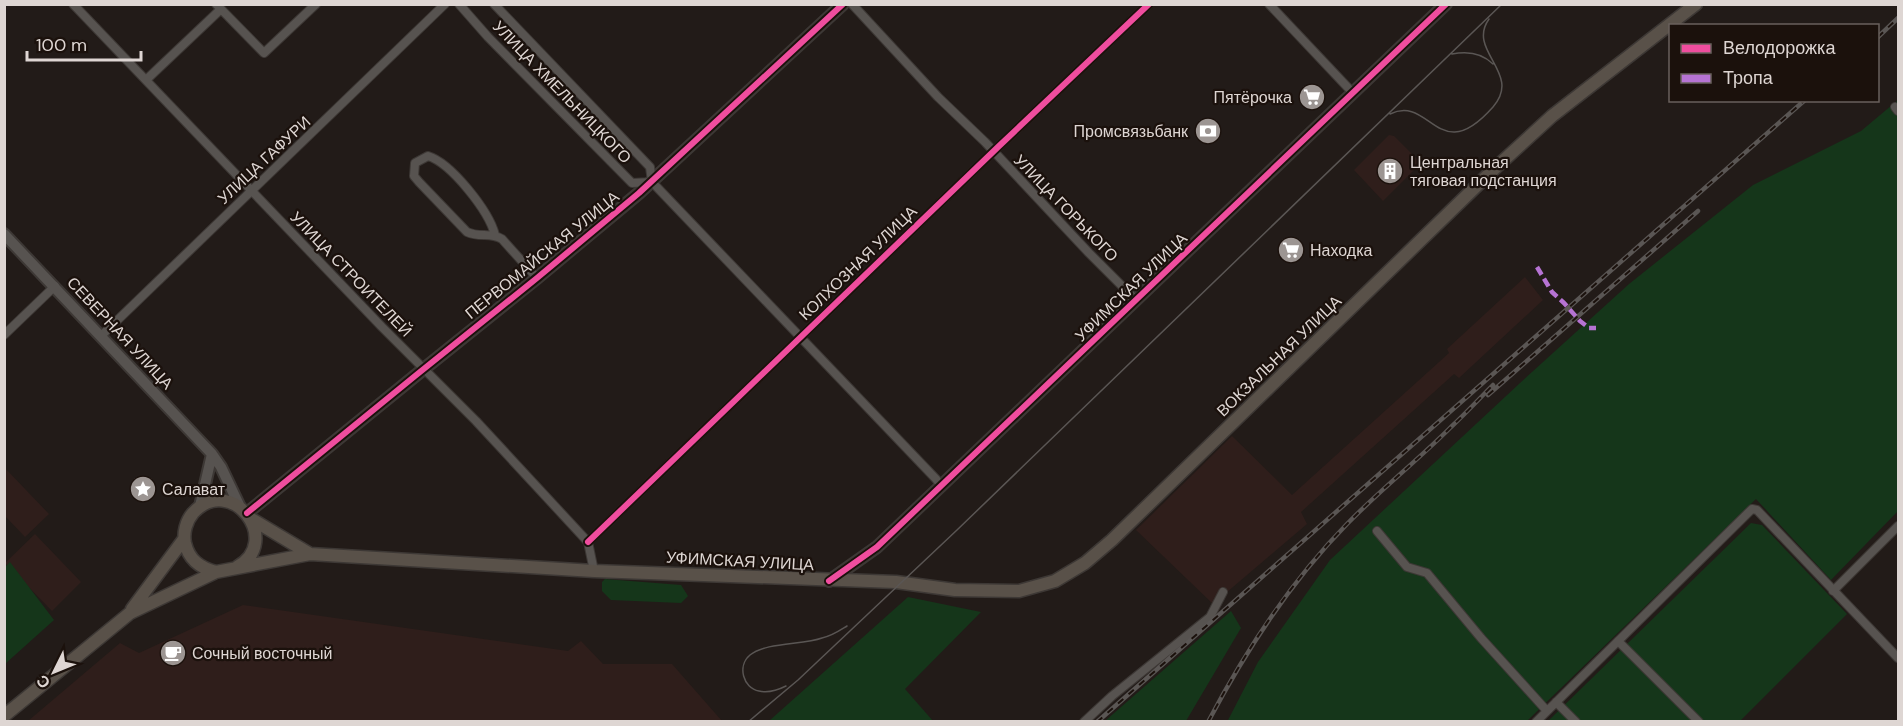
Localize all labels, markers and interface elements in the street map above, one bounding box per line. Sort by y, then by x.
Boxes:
street label: УЛИЦА ХМЕЛЬНИЦКОГО [488,16,636,168]
scale bar [27,24,141,62]
legend [1669,24,1879,102]
text: 100 m [36,33,87,57]
text: Велодорожка [1723,36,1836,60]
text: Тропа [1723,66,1774,90]
supermarket icon: Пятёрочка [1297,82,1327,112]
place label: Пятёрочка [1214,87,1292,108]
street label: УЛИЦА ГАФУРИ [213,111,315,209]
bank icon: Промсвязьбанк [1193,116,1223,146]
place label: Промсвязьбанк [1074,121,1189,142]
street label: УЛИЦА ГОРЬКОГО [1009,150,1123,266]
place label: Центральная тяговая подстанция [1410,152,1557,191]
building icon: Центральная тяговая подстанция [1375,156,1405,186]
street label: ПЕРВОМАЙСКАЯ УЛИЦА [461,186,624,324]
street label: КОЛХОЗНАЯ УЛИЦА [794,201,922,325]
street label: УЛИЦА СТРОИТЕЛЕЙ [286,207,416,341]
street label: УФИМСКАЯ УЛИЦА [1070,228,1192,346]
supermarket icon: Находка [1276,235,1306,265]
place label: Находка [1310,240,1373,261]
street label: СЕВЕРНАЯ УЛИЦА [62,272,178,394]
street label: ВОКЗАЛЬНАЯ УЛИЦА [1212,291,1346,421]
place icon: Салават [128,474,158,504]
place label: Салават [162,479,226,500]
street label: УФИМСКАЯ УЛИЦА [665,547,815,575]
cafe icon: Сочный восточный [158,638,188,668]
north arrow [24,642,84,702]
place label: Сочный восточный [192,643,333,664]
text: С [31,670,55,693]

